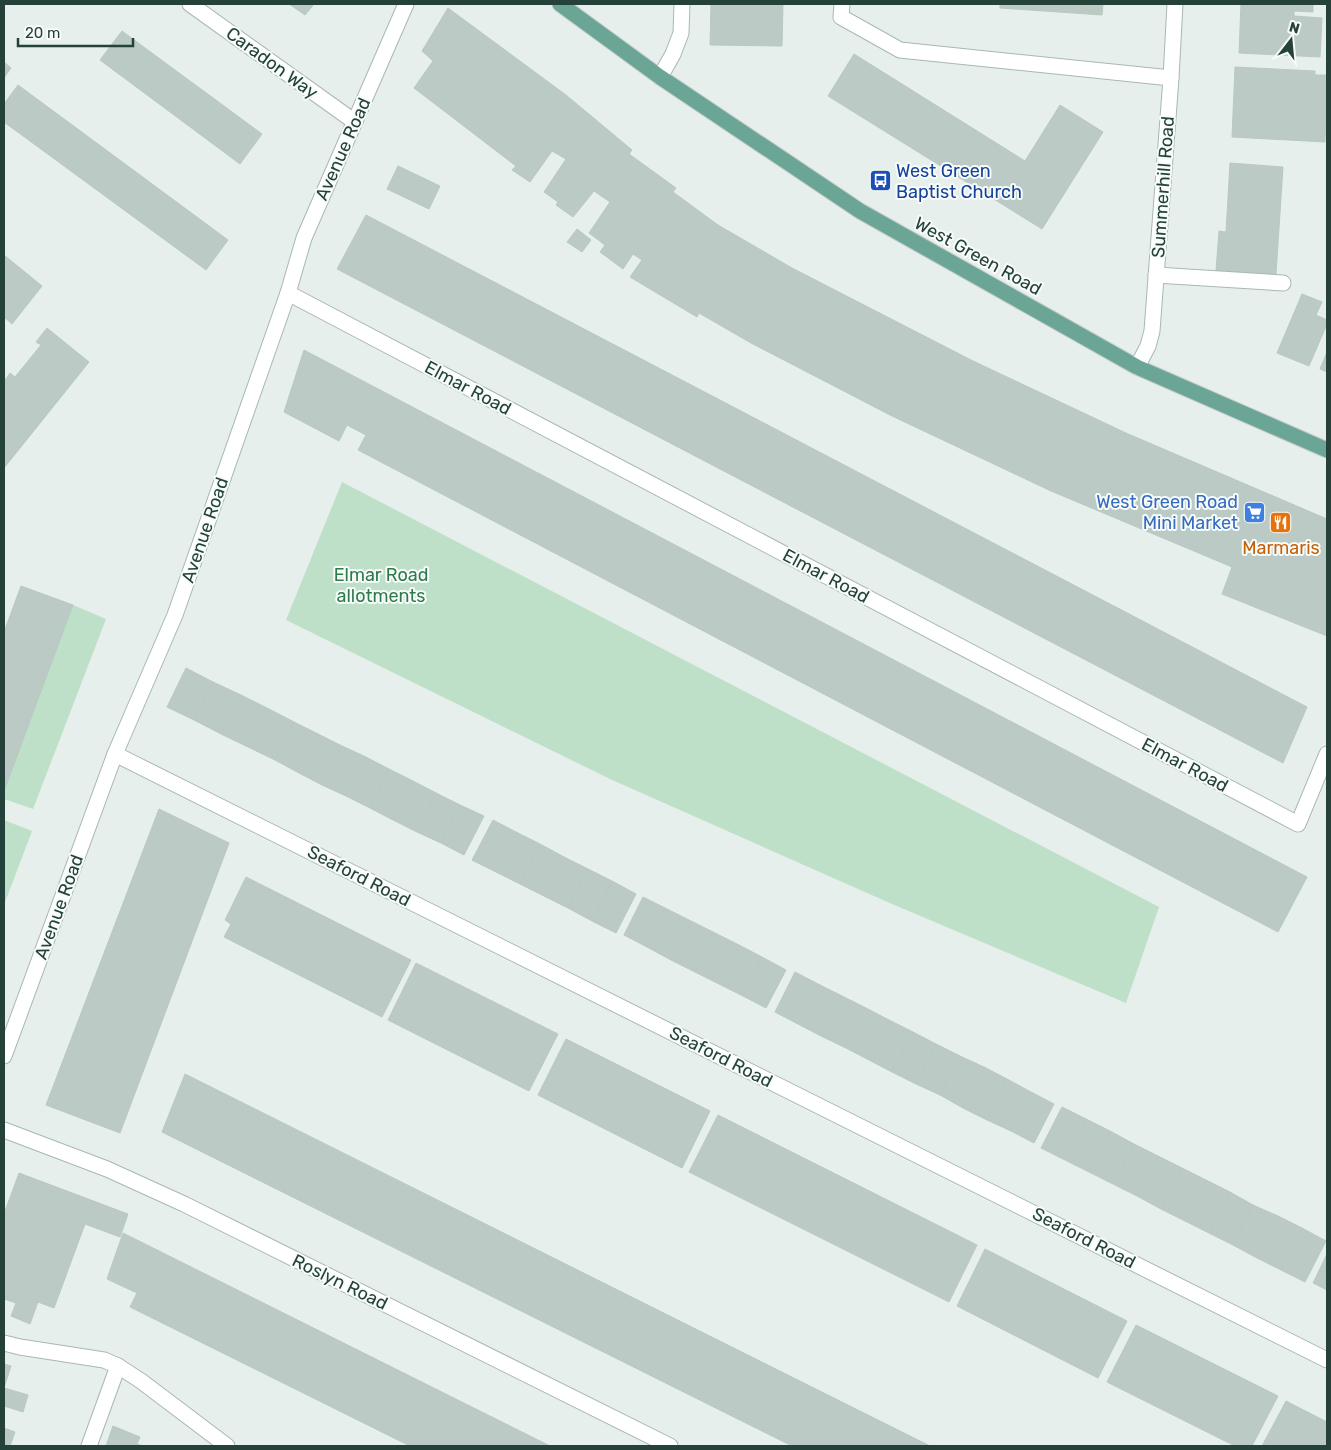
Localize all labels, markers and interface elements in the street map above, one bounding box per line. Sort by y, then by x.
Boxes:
scale bar [18,15,132,47]
north arrow [1266,15,1316,65]
text: N [1287,18,1302,38]
street label: Caradon Way [222,22,322,104]
text: 20 m [25,24,60,42]
street label: Avenue Road [311,94,375,204]
street label: Summerhill Road [1147,115,1179,259]
place label: West Green Baptist Church [896,160,1022,203]
bus stop icon: West Green Baptist Church [868,169,892,193]
street label: West Green Road [911,212,1045,300]
street label: Elmar Road [421,356,515,420]
street label: Avenue Road [177,474,233,586]
place label: West Green Road Mini Market [1096,491,1238,534]
supermarket icon: West Green Road Mini Market [1242,500,1266,524]
restaurant icon: Marmaris [1269,511,1293,535]
place label: Marmaris [1242,537,1320,559]
street label: Elmar Road [779,544,873,608]
park label: Elmar Road allotments [334,564,428,607]
street label: Elmar Road [1138,733,1232,797]
street label: Seaford Road [304,841,414,911]
street label: Avenue Road [30,851,88,963]
street label: Seaford Road [666,1022,776,1092]
street label: Seaford Road [1029,1203,1139,1273]
street label: Roslyn Road [289,1249,391,1315]

